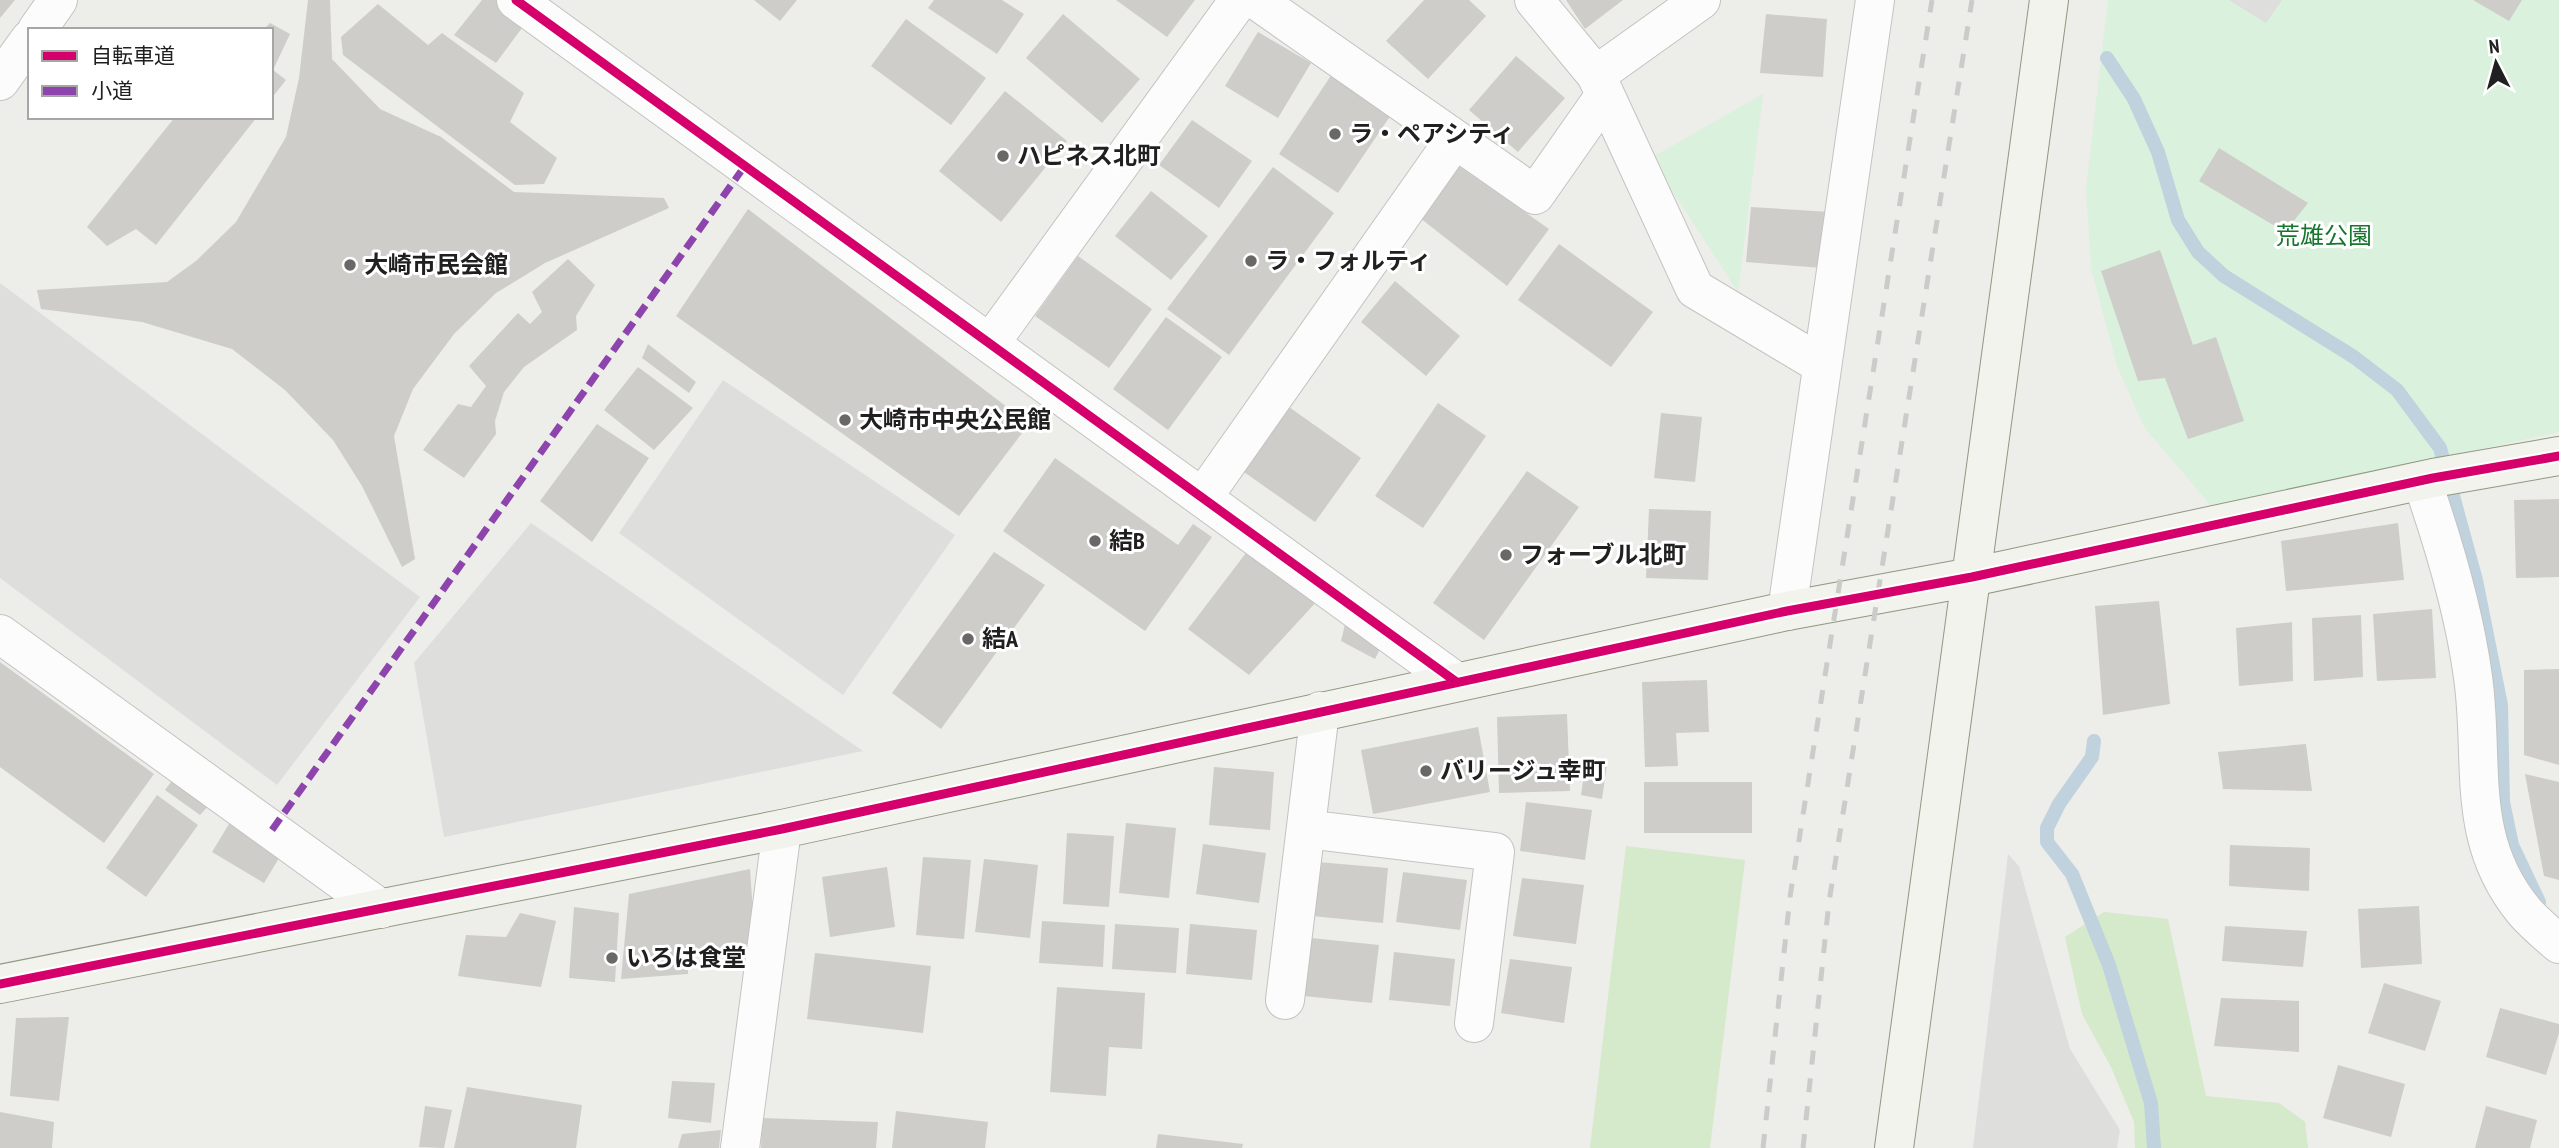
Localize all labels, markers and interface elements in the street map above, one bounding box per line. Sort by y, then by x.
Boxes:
legend [28,28,273,119]
north arrow [2461,28,2531,98]
text: N [2488,34,2501,59]
text: 自転車道 [91,42,175,69]
text: 小道 [91,77,133,104]
place label: ラ・ペアシティ [1349,118,1515,149]
marker: ラ・ペアシティ [1327,126,1343,142]
place label: ハピネス北町 [1017,140,1161,171]
marker: ハピネス北町 [995,148,1011,164]
park label: 荒雄公園 [2276,220,2372,251]
place label: ラ・フォルティ [1265,245,1432,276]
place label: 大崎市民会館 [364,249,508,280]
marker: ラ・フォルティ [1243,253,1259,269]
marker: 大崎市民会館 [342,257,358,273]
place label: 大崎市中央公民館 [859,404,1051,435]
marker: 大崎市中央公民館 [837,412,853,428]
place label: 結B [1109,525,1145,556]
marker: 結B [1087,533,1103,549]
place label: フォーブル北町 [1520,539,1687,570]
marker: フォーブル北町 [1498,547,1514,563]
place label: 結A [982,623,1019,654]
marker: 結A [960,631,976,647]
place label: バリージュ幸町 [1440,755,1606,786]
marker: バリージュ幸町 [1418,763,1434,779]
place label: いろは食堂 [626,942,746,973]
marker: いろは食堂 [604,950,620,966]

